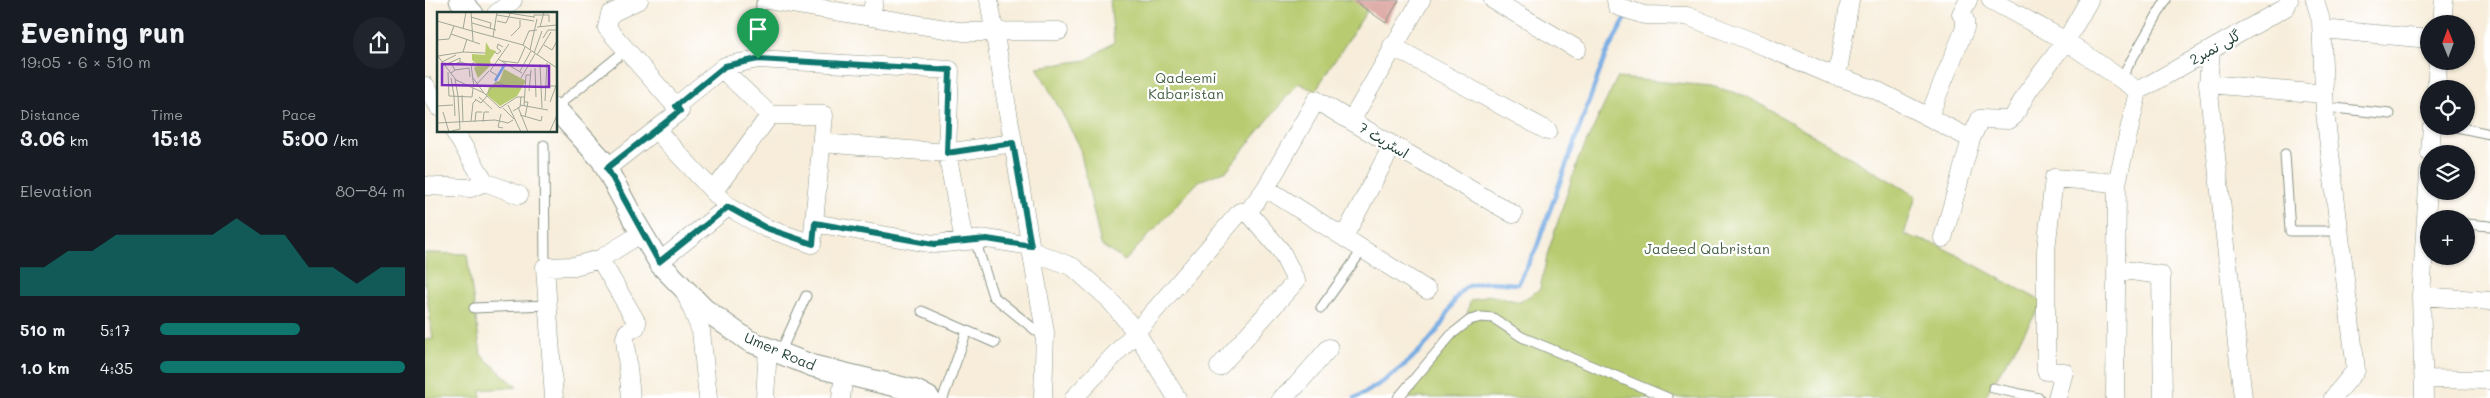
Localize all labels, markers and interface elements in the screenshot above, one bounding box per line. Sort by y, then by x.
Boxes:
pin [737,8,779,59]
inset map [437,12,557,132]
text: Evening run [20,14,185,50]
icon: arrive [744,15,772,43]
north arrow [2420,15,2475,70]
map controls [2420,15,2475,265]
button: share [353,17,405,69]
street label: گلی نمبر2 [2186,25,2244,69]
text: 19:05 · 6 × 510 m [20,51,151,72]
park label: Qadeemi Kabaristan [1148,68,1224,103]
button: locate [2420,80,2475,135]
text: Distance [20,105,80,124]
text: Time [151,105,183,124]
text: Pace [282,105,316,124]
street label: اسٹریٹ 7 [1356,118,1412,162]
text: 3.06 [20,124,65,151]
text: 15:18 [151,124,202,151]
text: 5:00 [282,124,328,151]
text: km [65,131,88,150]
text: /km [328,131,358,150]
button: layers [2420,145,2475,200]
text: Elevation [20,180,92,201]
text: 80–84 m [335,180,405,201]
button: + [2420,210,2475,265]
park label: Jadeed Qabristan [1644,239,1770,258]
text: 510 m [20,319,65,340]
text: 5:17 [100,319,130,340]
street label: Umer Road [742,327,819,375]
text: 1.0 km [20,357,69,378]
text: 4:35 [100,357,133,378]

